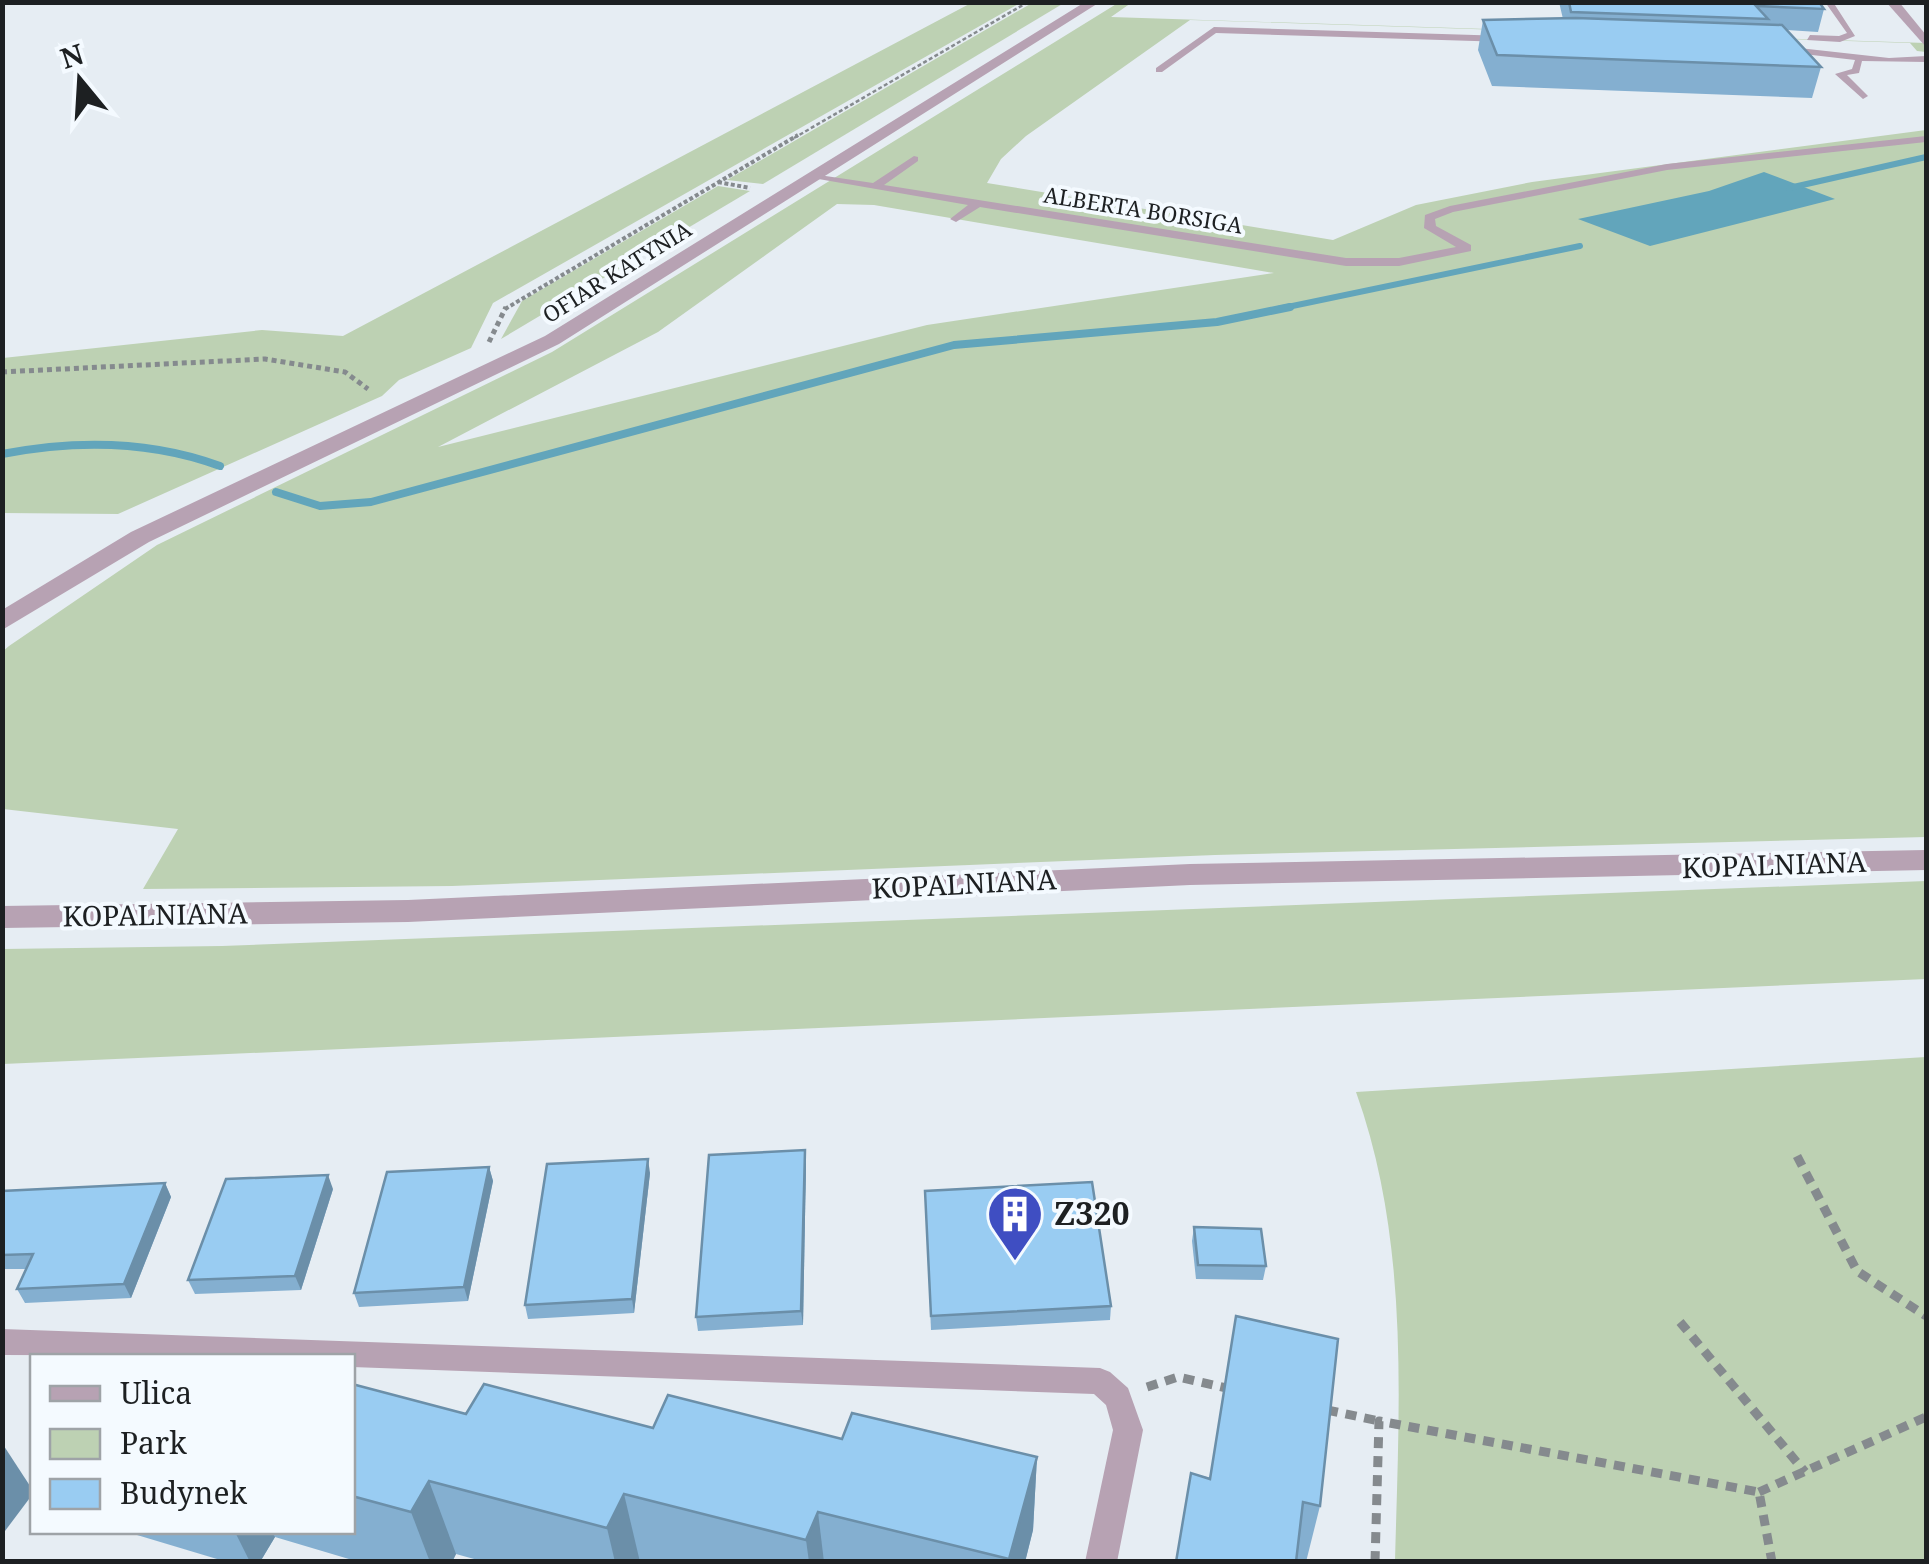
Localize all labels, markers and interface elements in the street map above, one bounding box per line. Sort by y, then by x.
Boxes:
north arrow [30,30,130,130]
text: N [56,34,88,77]
street label: ALBERTA BORSIGA [1041,178,1245,240]
street label: OFIAR KATYNIA [536,213,697,329]
street label: KOPALNIANA [1681,842,1867,886]
street label: KOPALNIANA [871,859,1058,907]
street label: KOPALNIANA [62,893,248,935]
building icon: Z320 [985,1184,1045,1263]
place label: Z320 [1054,1191,1130,1234]
legend [30,1354,355,1534]
text: Ulica [120,1372,192,1413]
text: Park [120,1422,187,1463]
text: Budynek [120,1472,247,1513]

